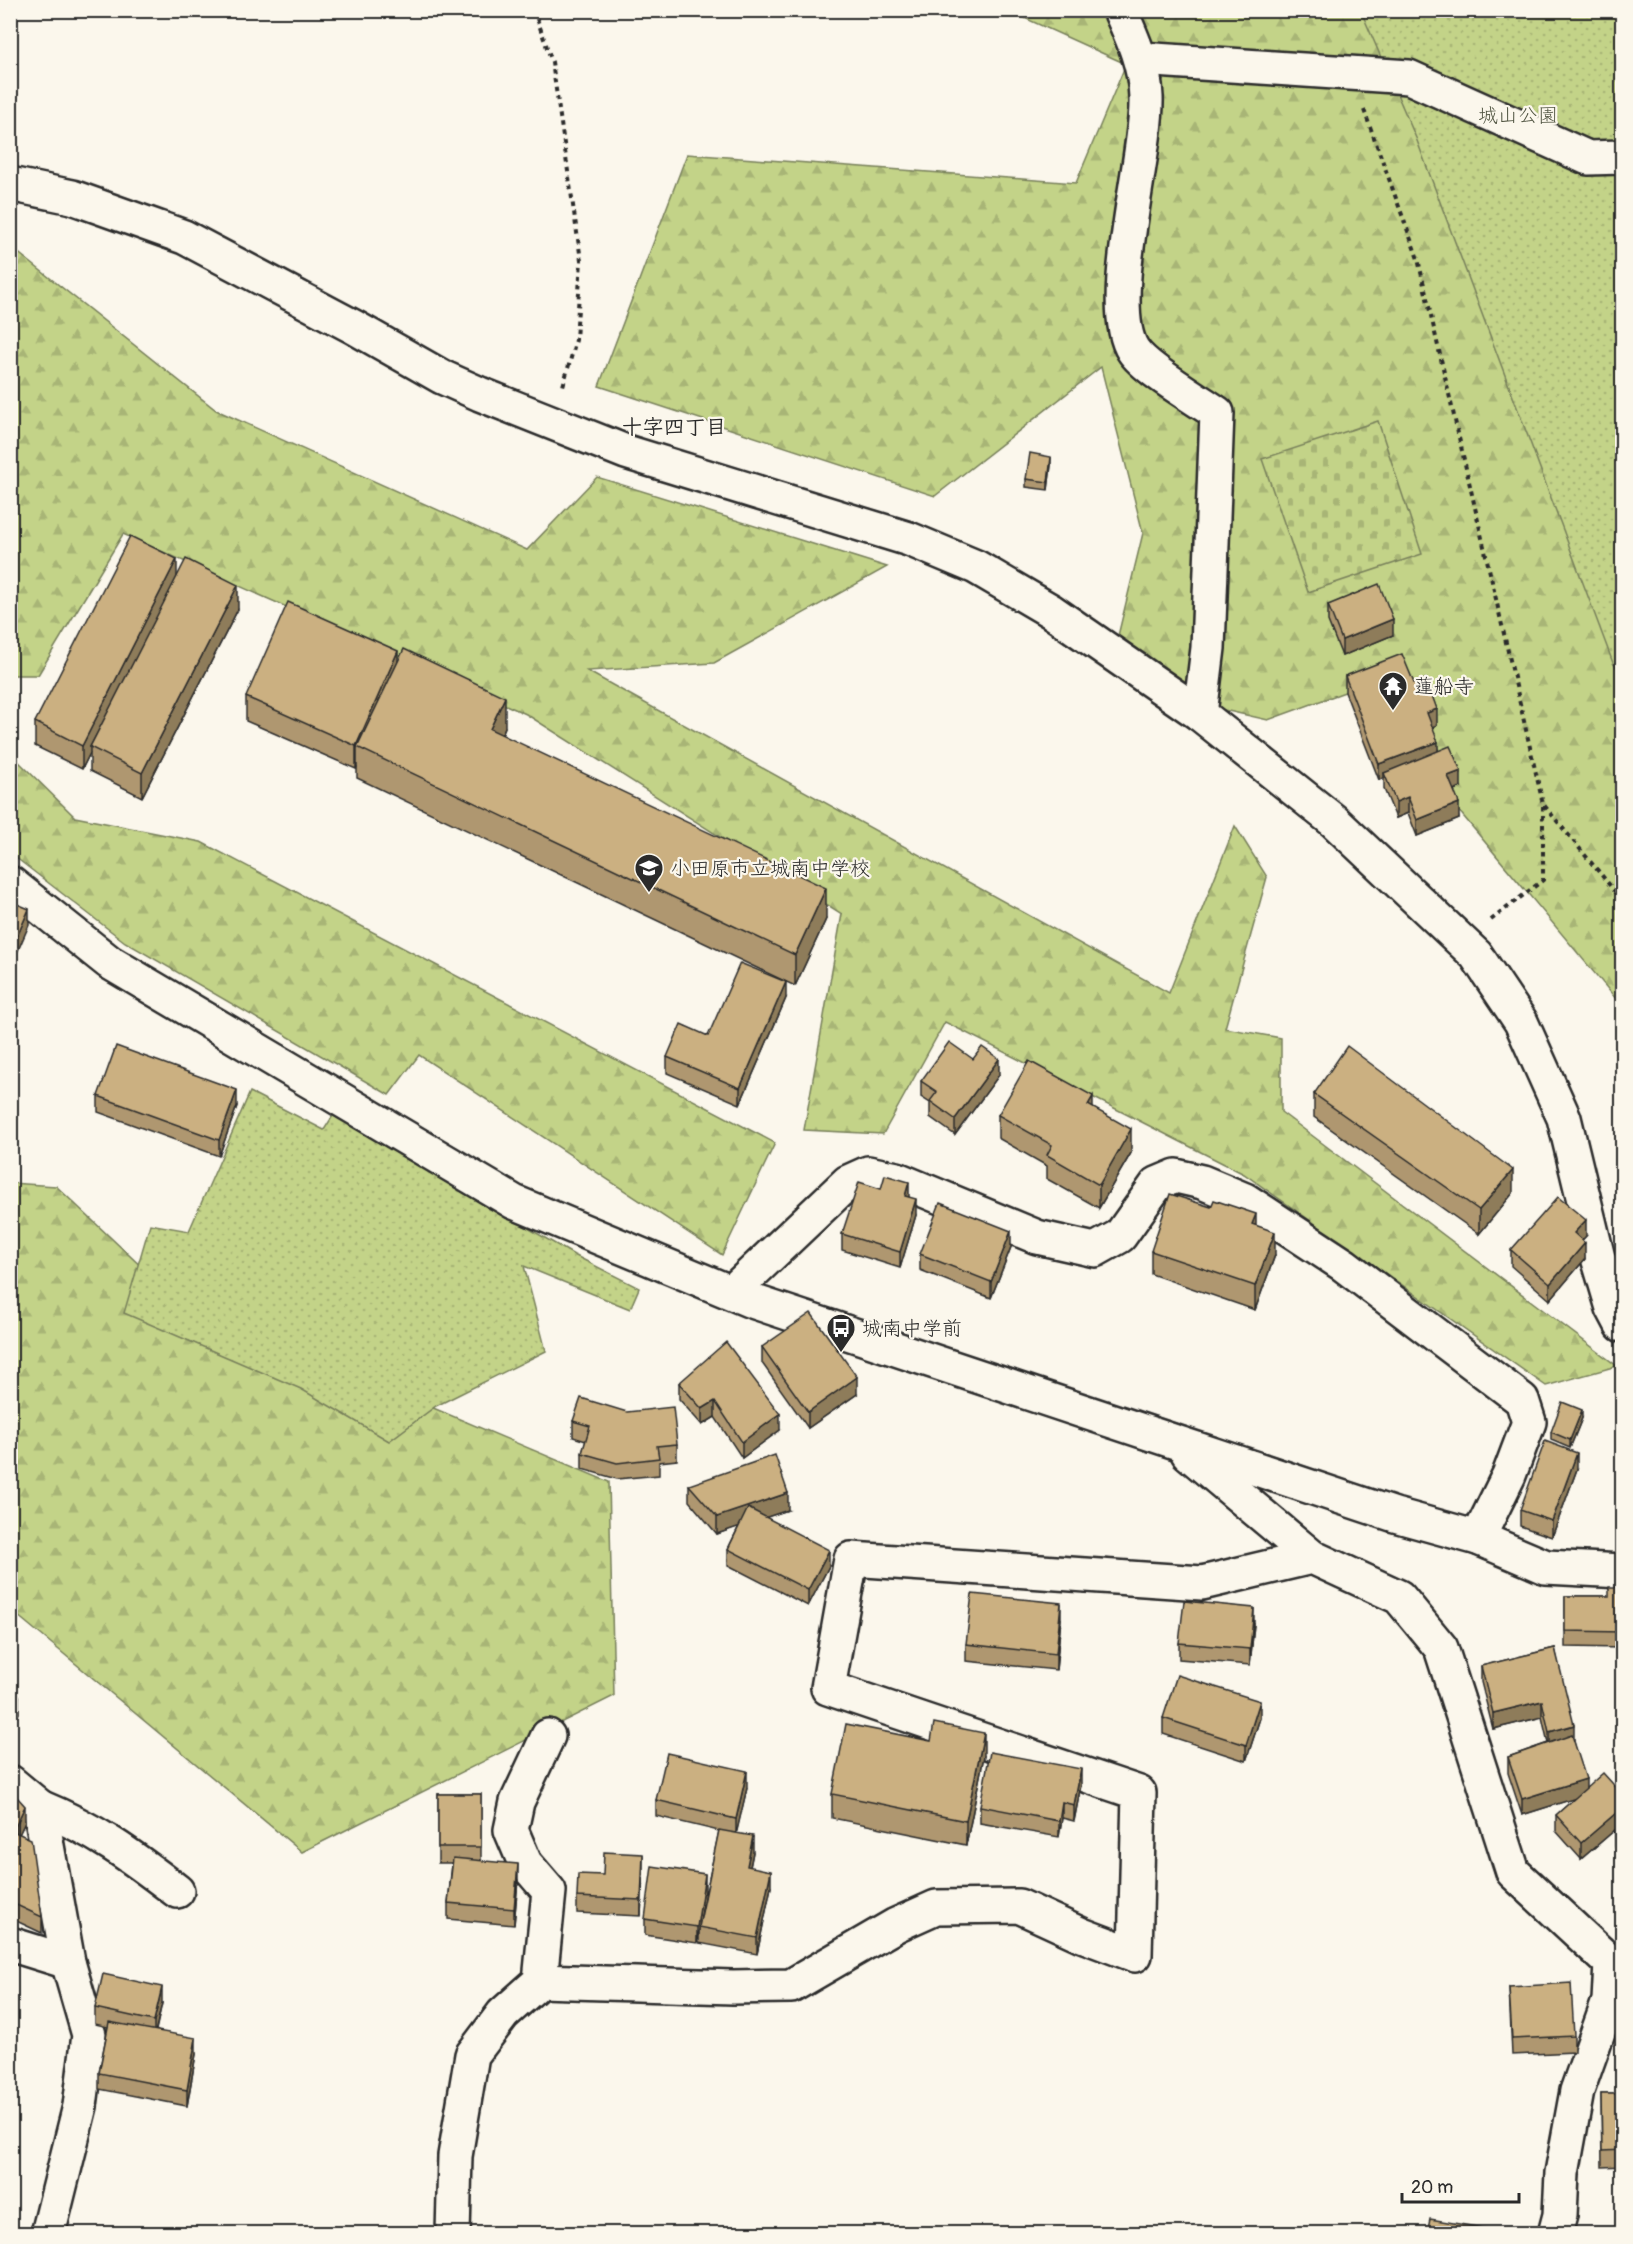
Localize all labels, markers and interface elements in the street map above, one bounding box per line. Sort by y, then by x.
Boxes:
park label: 城山公園 [1478,103,1558,128]
district label: 十字四丁目 [622,414,727,441]
temple icon: 蓮船寺 [1377,670,1409,712]
place label: 蓮船寺 [1414,674,1474,699]
school or university icon: 小田原市立城南中学校 [633,852,665,894]
place label: 小田原市立城南中学校 [670,856,870,881]
bus stop icon: 城南中学前 [825,1312,857,1354]
place label: 城南中学前 [862,1316,962,1341]
scale bar [1402,2166,1519,2204]
text: 20 m [1411,2176,1453,2199]

